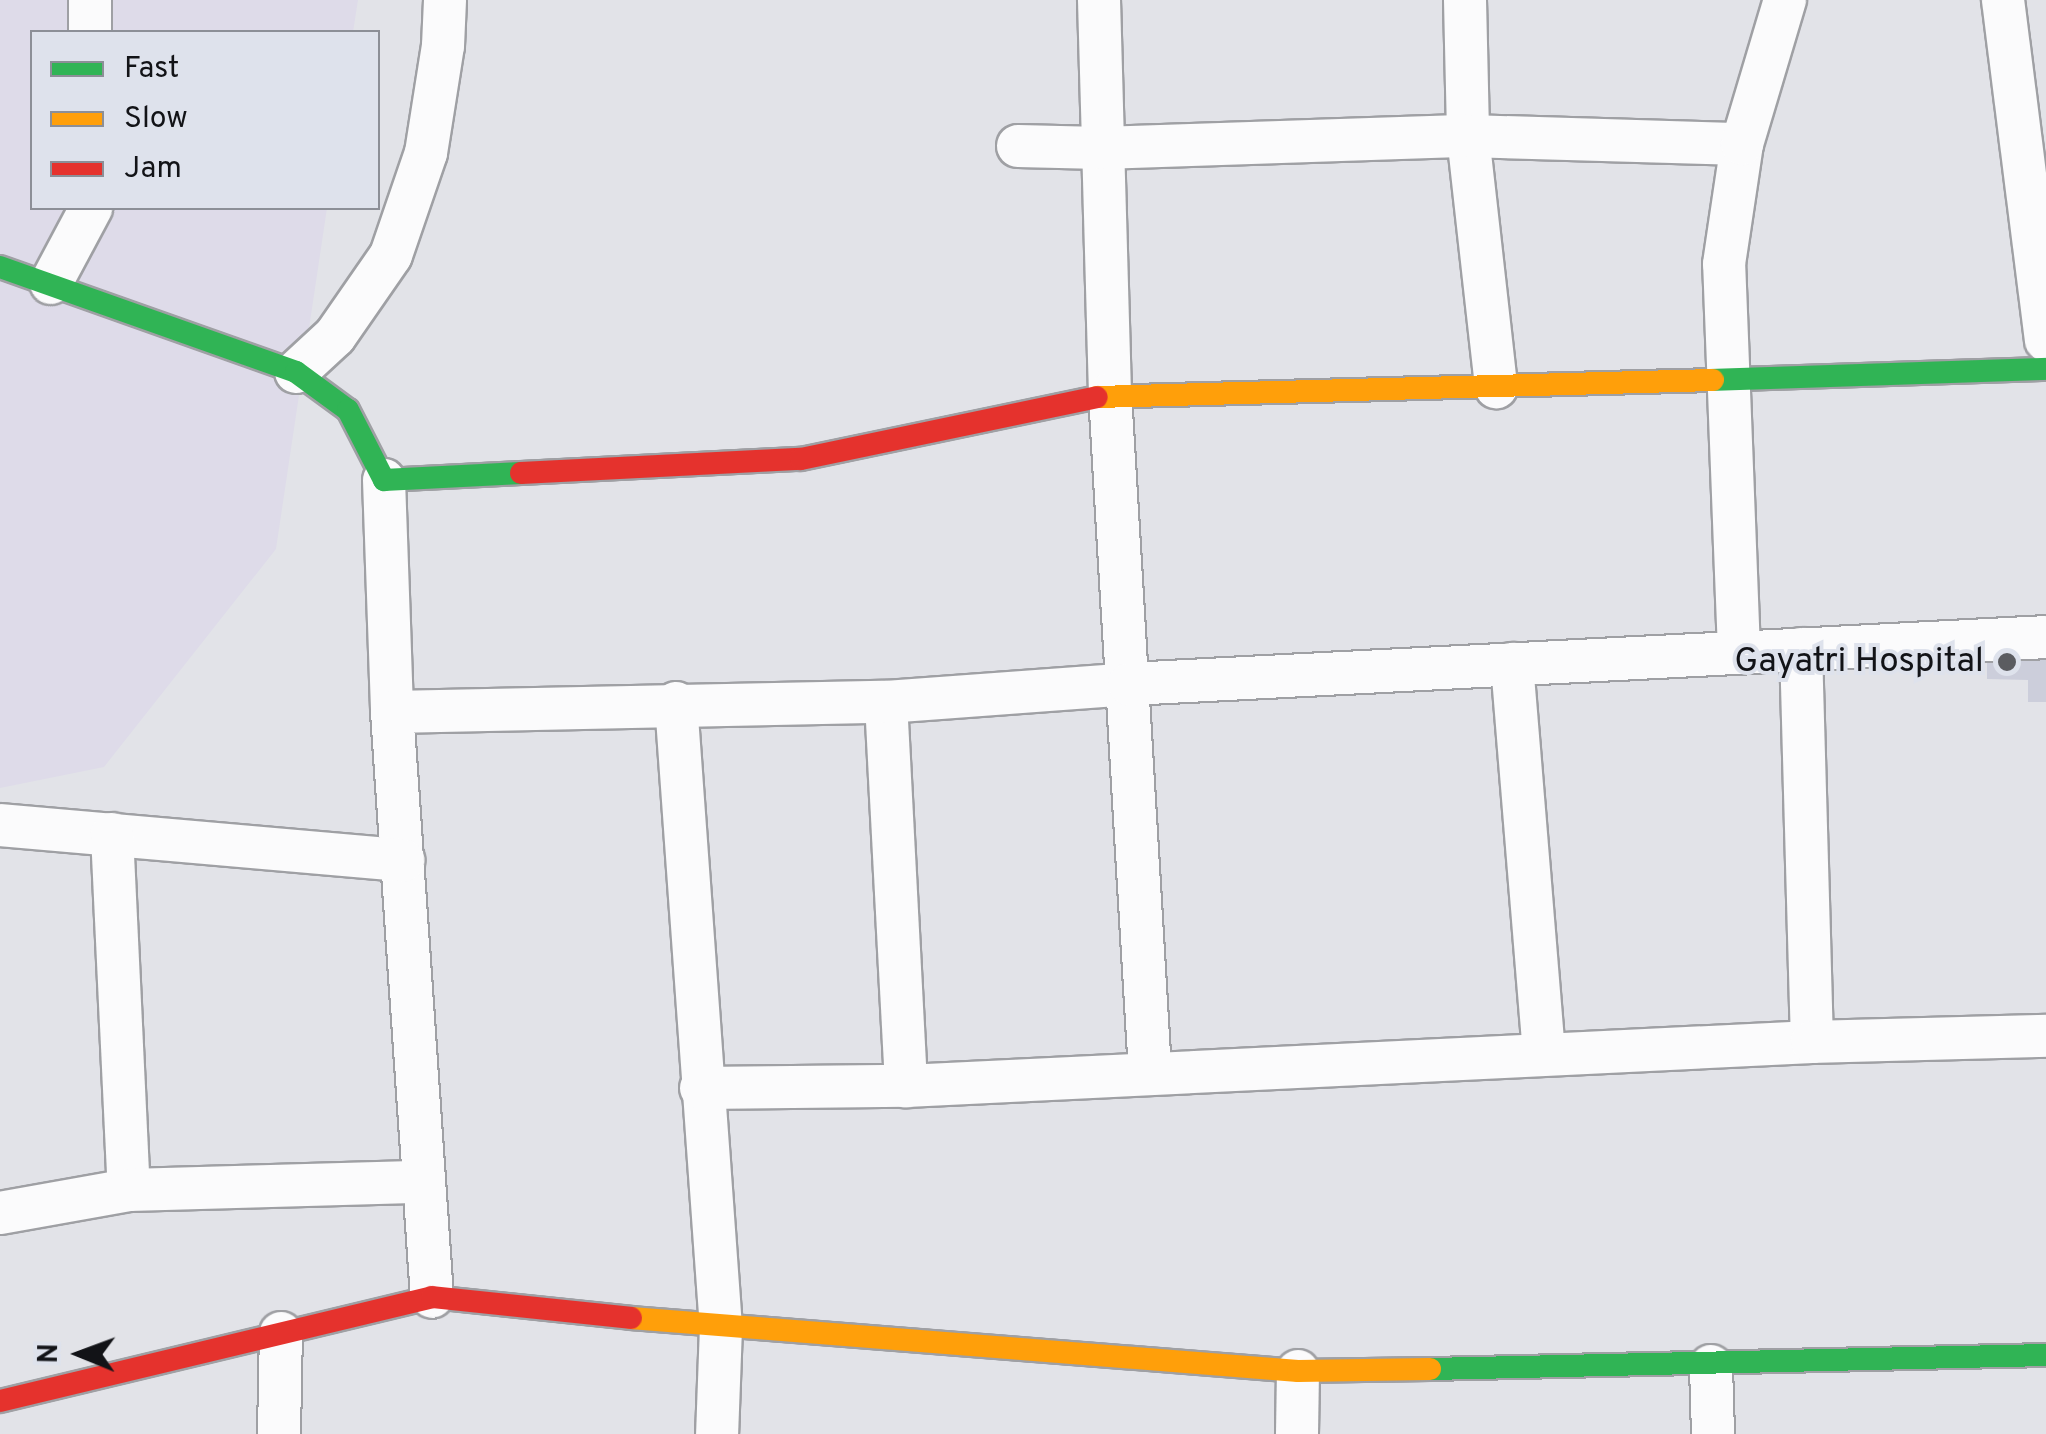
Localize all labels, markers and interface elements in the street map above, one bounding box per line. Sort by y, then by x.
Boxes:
legend [30,30,380,210]
text: Fast [124,51,179,88]
text: Slow [124,101,188,138]
text: Jam [124,151,182,188]
place label: Gayatri Hospital [1734,641,1984,683]
marker: Gayatri Hospital [1994,649,2020,675]
north arrow [30,1304,130,1404]
text: N [32,1343,68,1364]

